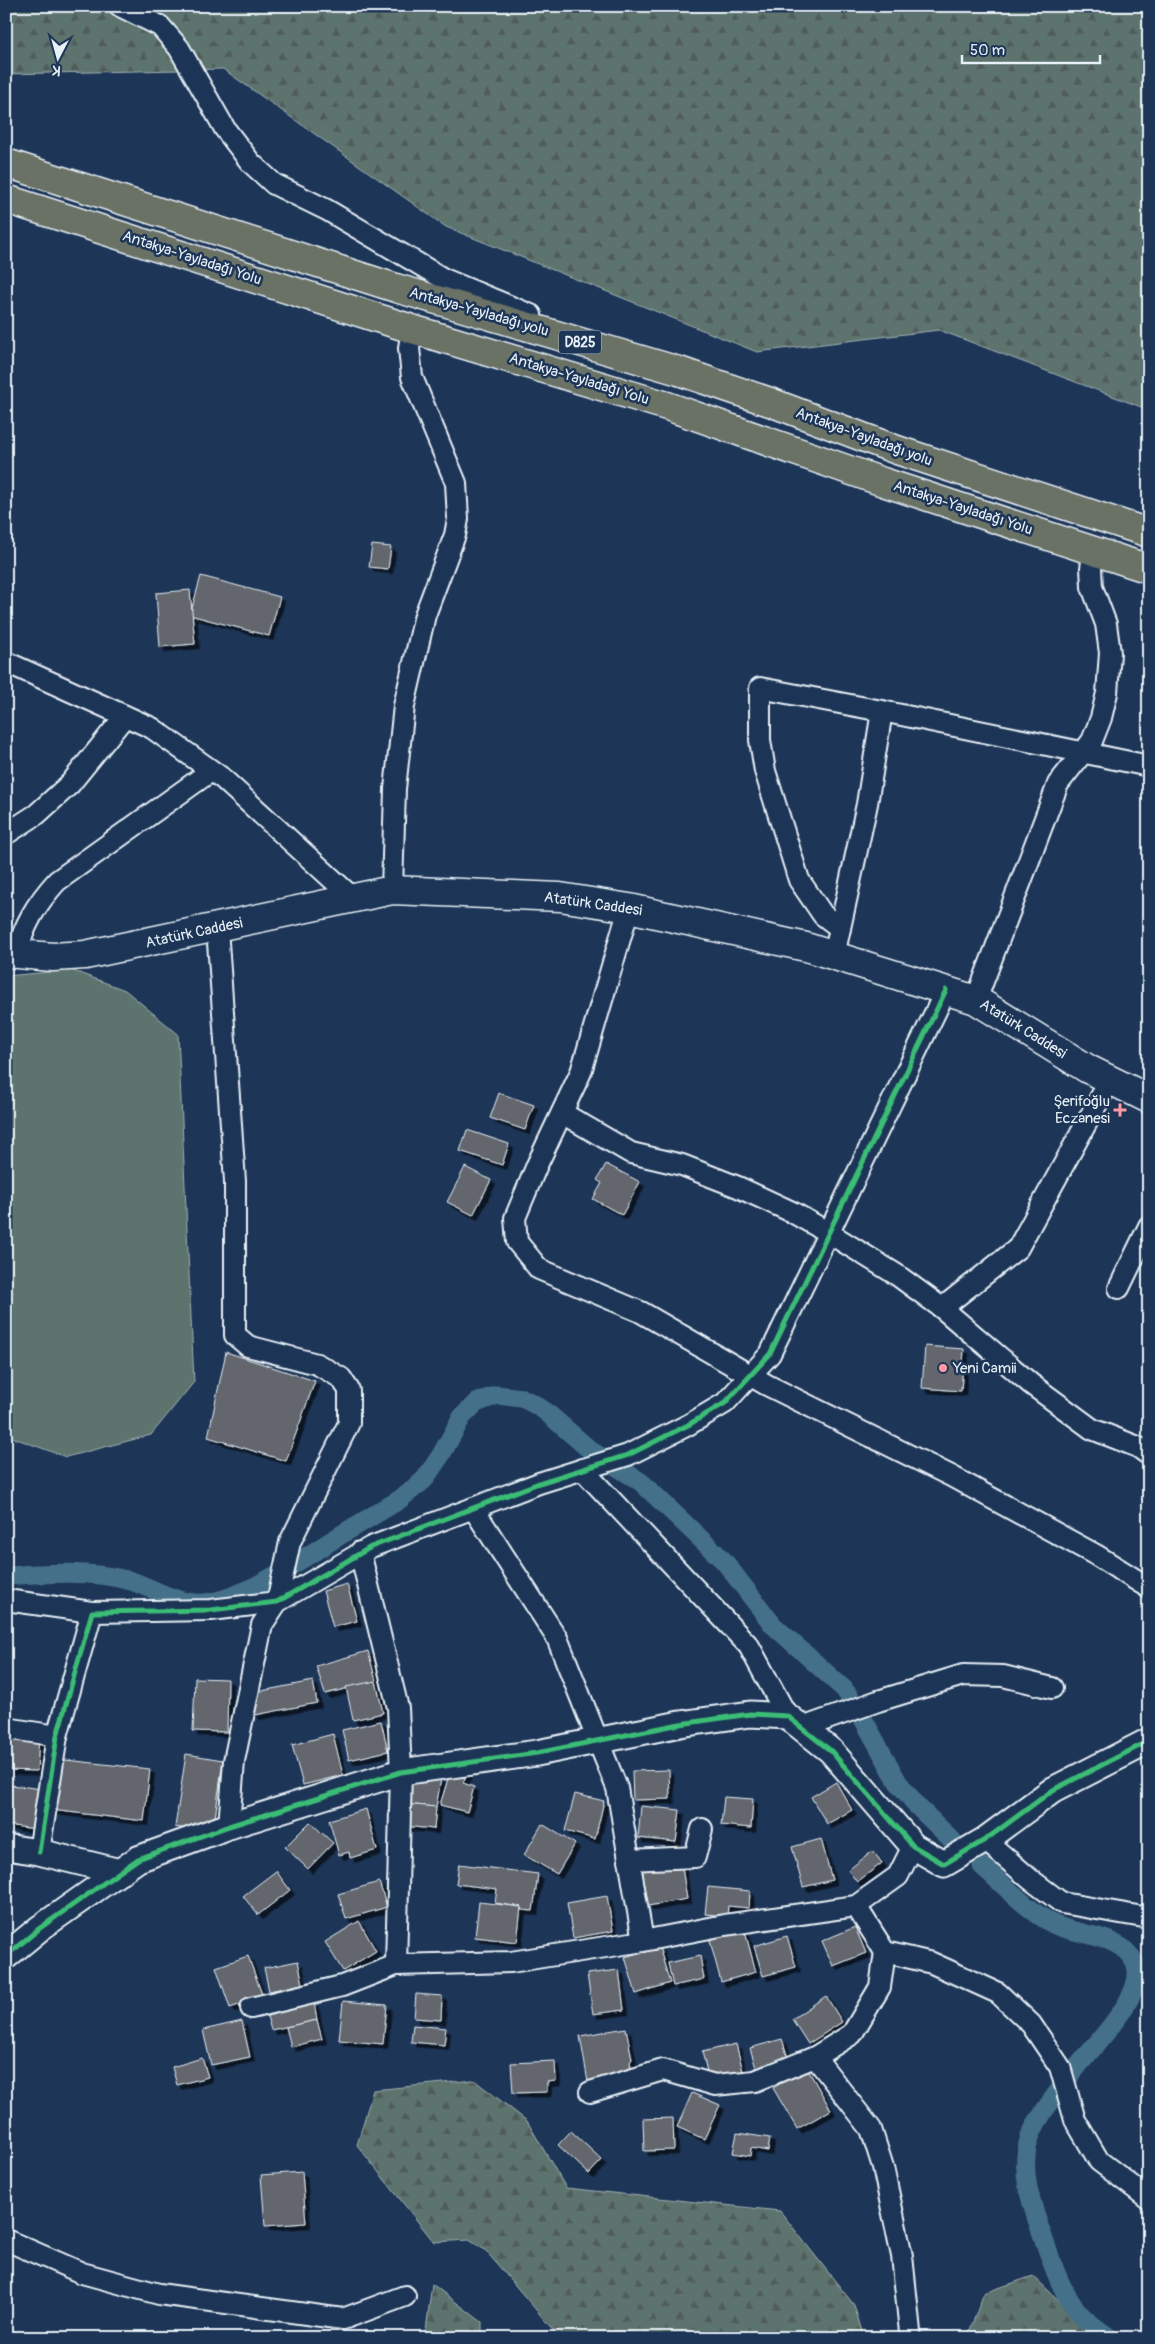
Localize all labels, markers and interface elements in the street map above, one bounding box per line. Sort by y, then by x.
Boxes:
north arrow [32,32,82,82]
scale bar [962,32,1100,64]
text: 50 m [970,41,1005,60]
text: K [51,61,62,79]
street label: Antakya-Yayladağı Yolu [120,227,264,289]
street label: Antakya-Yayladağı yolu [407,283,551,341]
road number: D825 [559,331,601,354]
street label: Antakya-Yayladağı Yolu [507,349,651,409]
street label: Antakya-Yayladağı yolu [793,403,935,471]
street label: Antakya-Yayladağı Yolu [891,477,1035,539]
street label: Atatürk Caddesi [543,888,644,920]
street label: Atatürk Caddesi [144,913,245,953]
street label: Atatürk Caddesi [976,995,1070,1063]
place label: Şerifoğlu Eczanesi [1053,1092,1110,1128]
marker: Şerifoğlu Eczanesi [1114,1104,1126,1116]
place label: Yeni Camii [952,1359,1017,1378]
marker: Yeni Camii [937,1362,949,1374]

